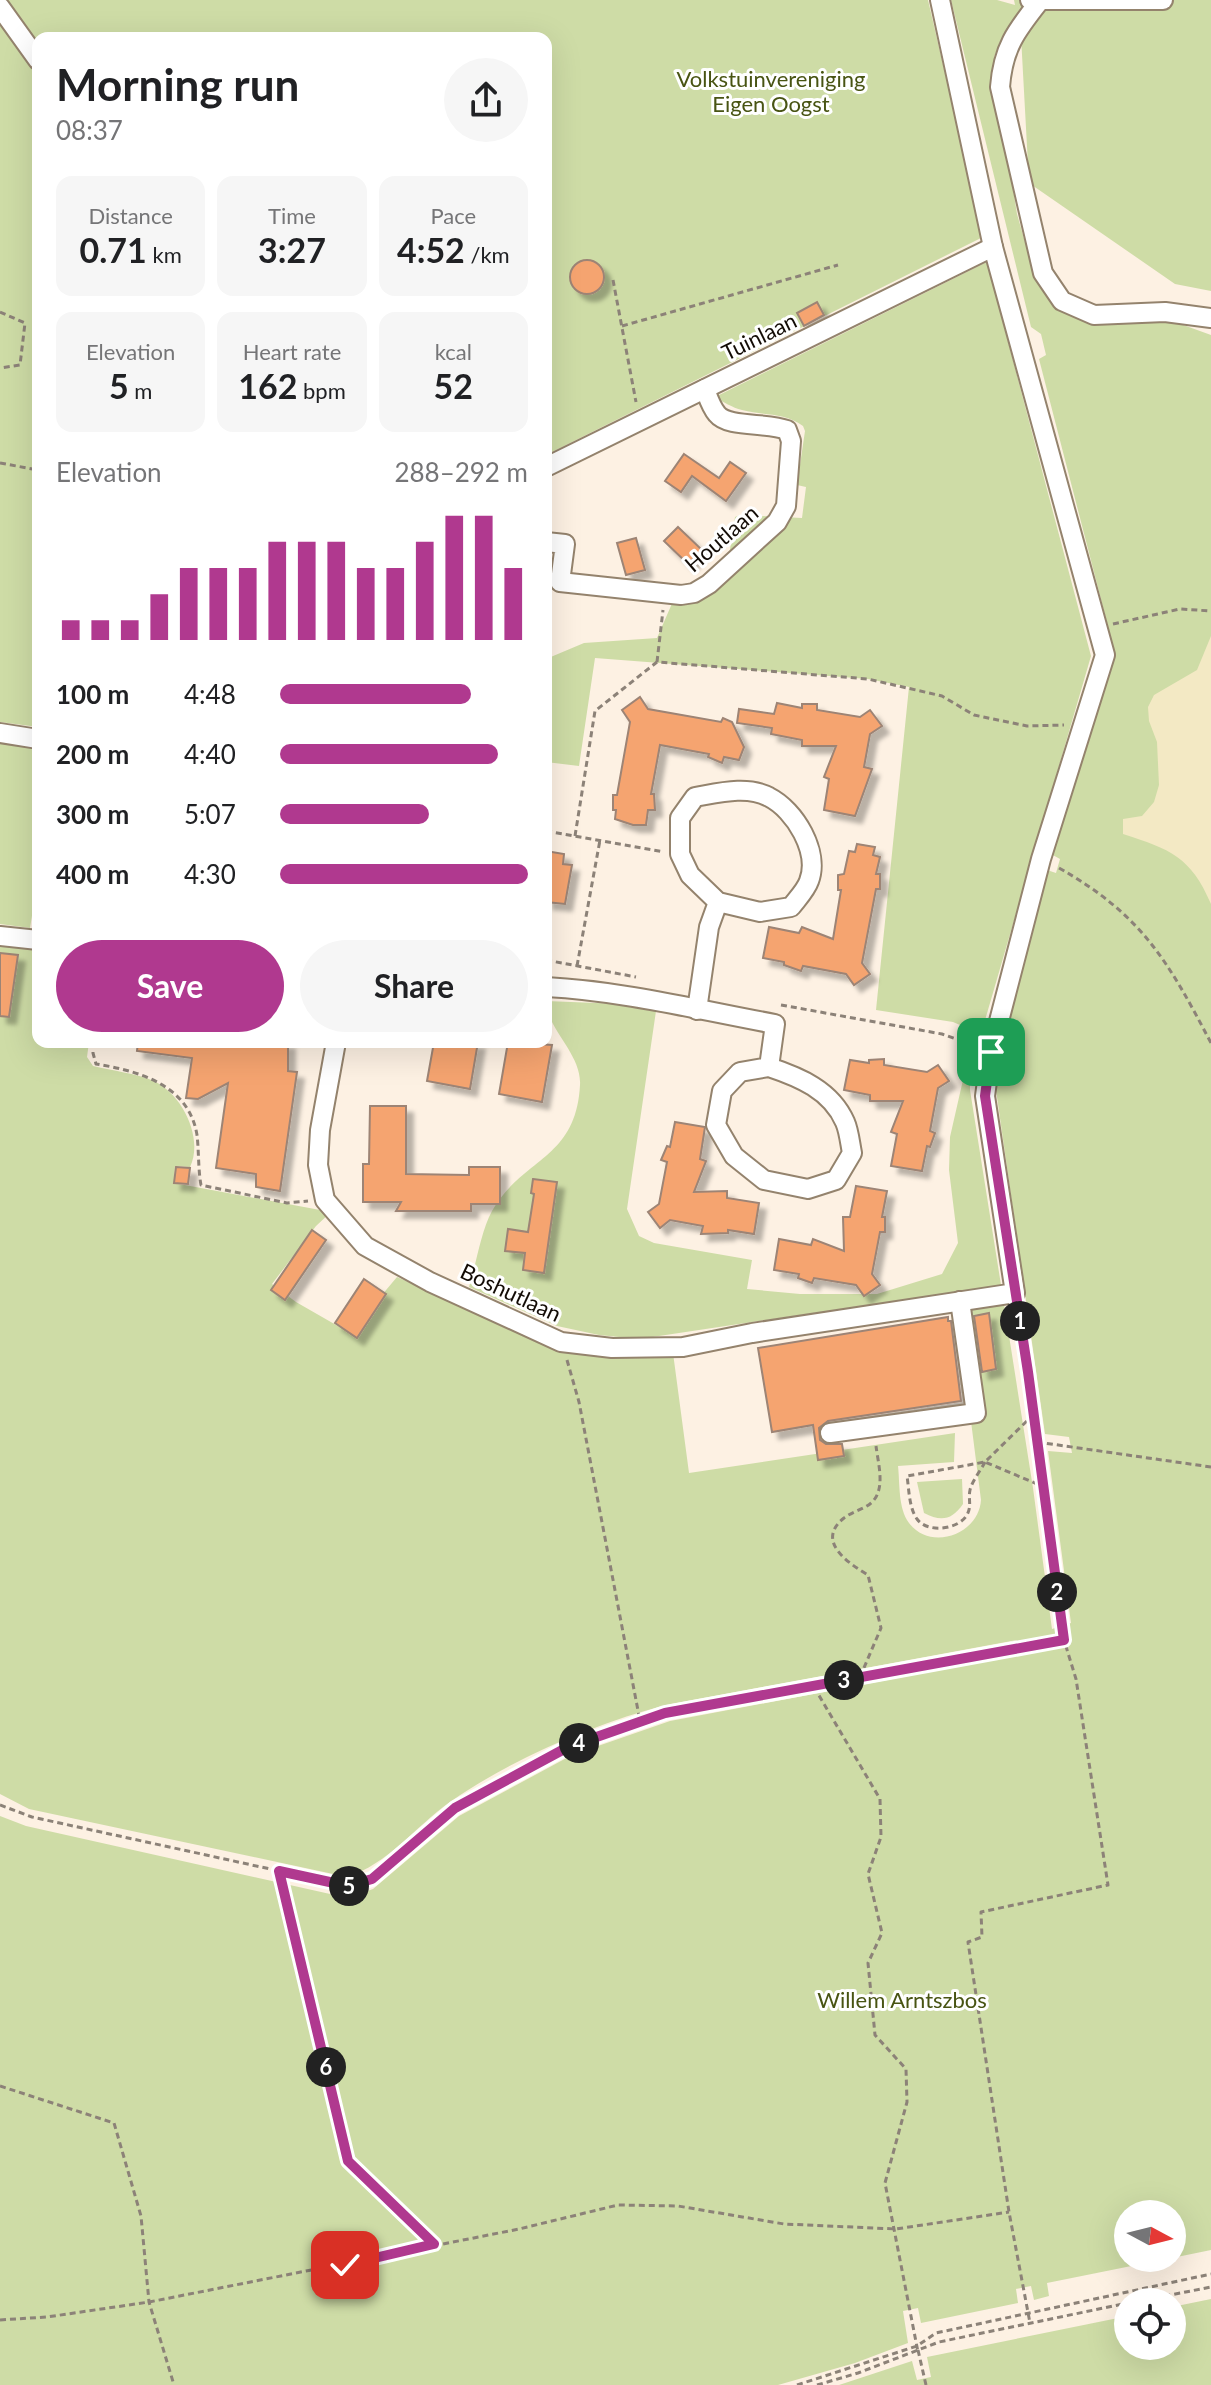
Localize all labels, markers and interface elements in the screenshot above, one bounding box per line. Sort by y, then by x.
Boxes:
text: Morning run [56,58,299,110]
button: share [444,58,528,142]
park label: Volkstuinvereniging Eigen Oogst [677,65,865,117]
text: 08:37 [56,114,123,146]
text: Distance [88,202,173,229]
text: Time [268,202,316,229]
text: Pace [430,202,476,229]
text: 0.71 [80,229,147,270]
text: 3:27 [258,229,326,270]
text: 4:52 [397,229,465,270]
text: km [147,241,182,268]
text: /km [465,241,510,268]
street label: Tuinlaan [717,306,801,366]
text: Elevation [86,338,175,365]
text: Heart rate [243,338,341,365]
text: kcal [435,338,472,365]
text: 5 [109,365,129,406]
text: 162 [238,365,297,406]
text: 52 [434,365,473,406]
text: m [129,377,152,404]
text: bpm [297,377,346,404]
text: Elevation [56,456,162,488]
text: 288–292 m [394,456,528,488]
street label: Houtlaan [679,499,763,577]
text: 100 m [56,678,129,710]
text: 4:48 [184,678,236,710]
text: 200 m [56,738,129,770]
text: 4:40 [184,738,236,770]
text: 300 m [56,798,129,830]
text: 5:07 [184,798,236,830]
text: 400 m [56,858,129,890]
text: 4:30 [184,858,236,890]
button: Save [56,940,284,1032]
button: Share [300,940,528,1032]
pin [957,1018,1025,1086]
icon: arrive [969,1030,1013,1074]
street label: Boshutlaan [456,1257,566,1327]
pin: 1 [1000,1301,1040,1341]
text: 1 [1014,1307,1026,1334]
pin: 2 [1037,1572,1077,1612]
text: 2 [1051,1578,1063,1605]
pin: 3 [824,1660,864,1700]
text: 3 [838,1666,850,1693]
pin: 4 [559,1723,599,1763]
text: 4 [573,1729,585,1756]
pin: 5 [329,1866,369,1906]
text: 5 [343,1872,355,1899]
park label: Willem Arntszbos [817,1986,987,2013]
pin: 6 [306,2047,346,2087]
text: 6 [320,2053,332,2080]
north arrow [1114,2200,1186,2272]
map controls [1114,2200,1186,2360]
pin [311,2231,379,2299]
icon: check [323,2243,367,2287]
button: locate [1114,2288,1186,2360]

